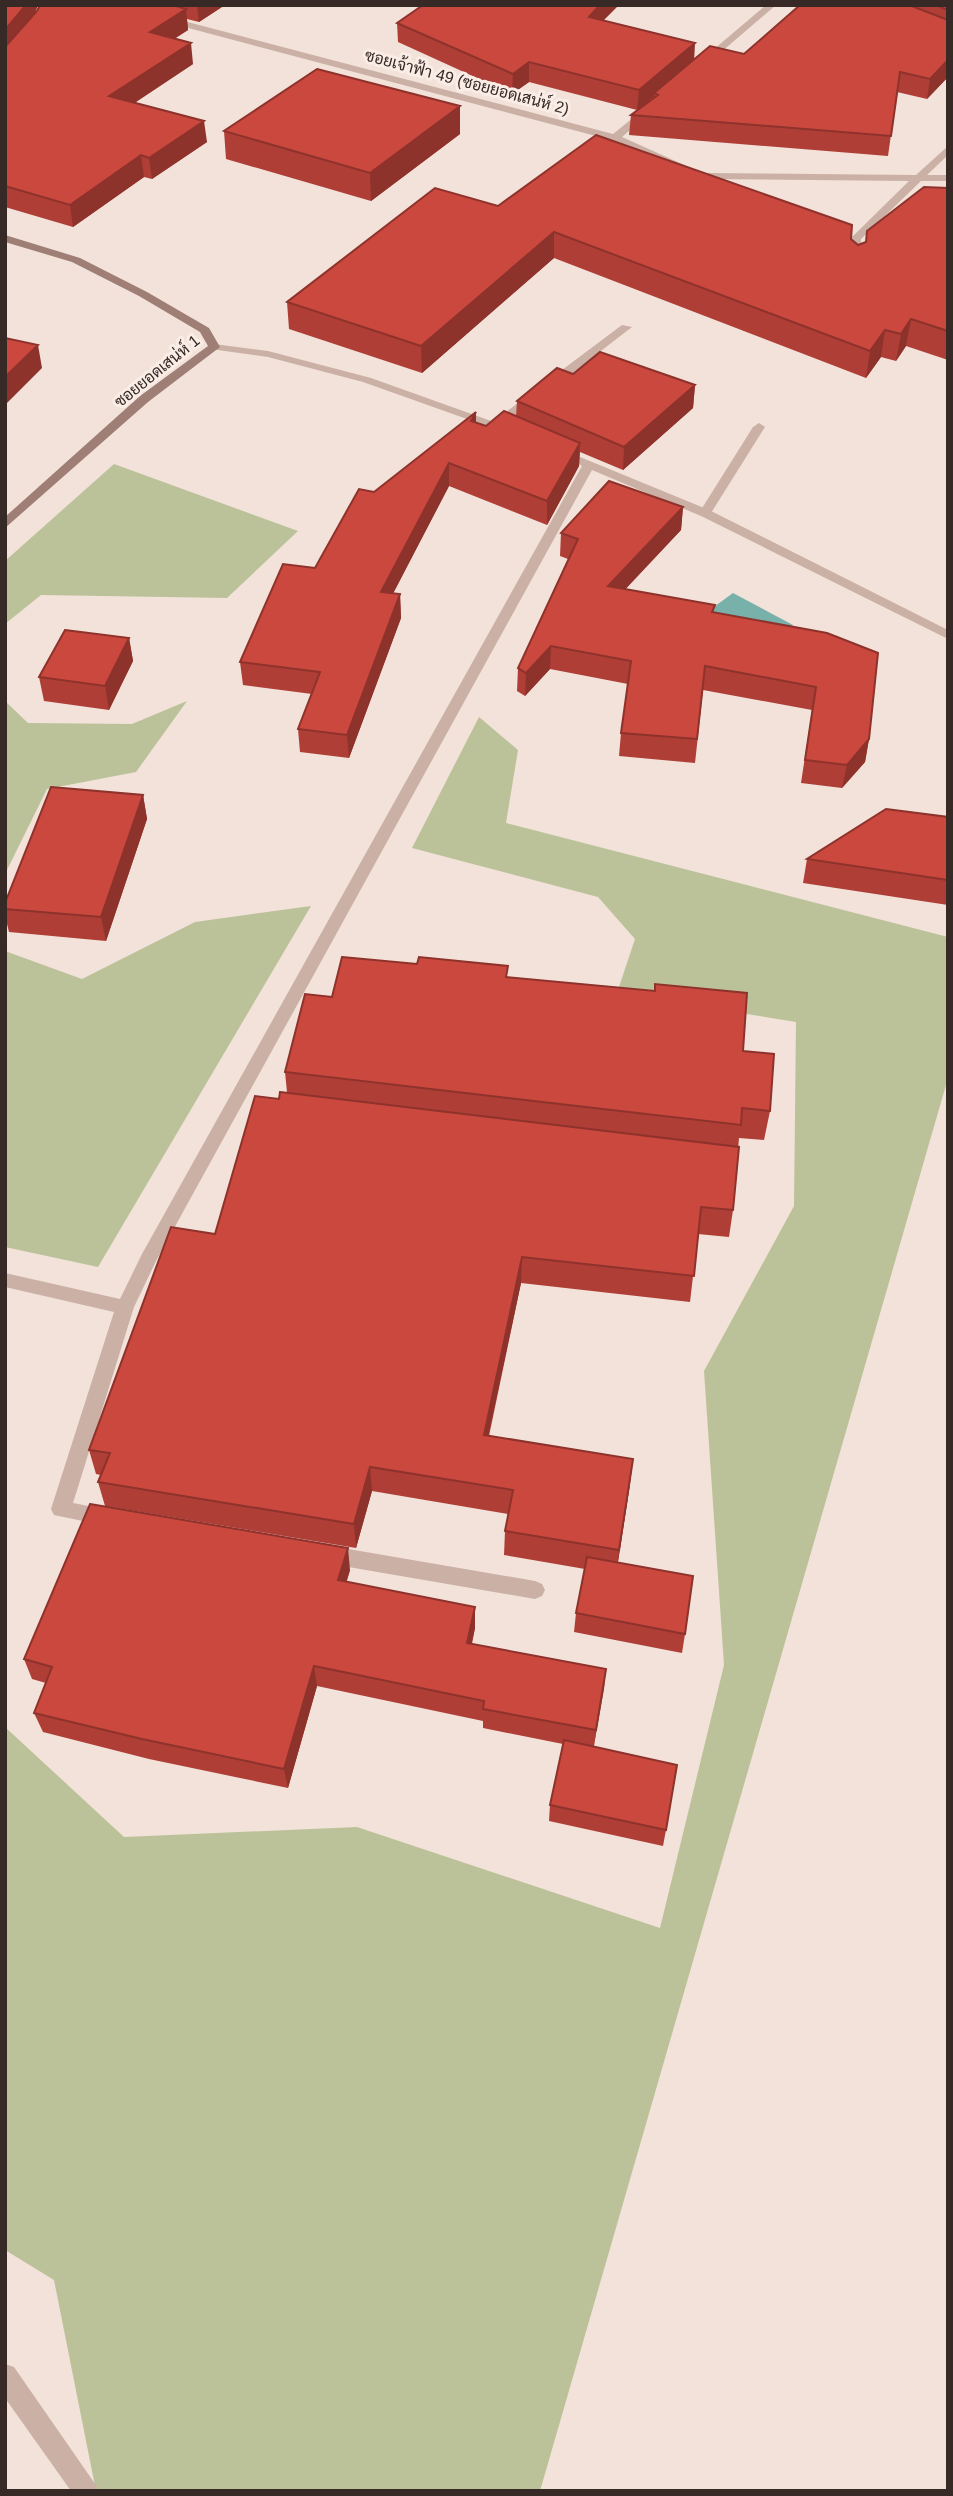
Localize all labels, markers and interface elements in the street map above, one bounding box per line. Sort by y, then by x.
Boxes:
street label: ซอยเจ้าฟ้า 49 (ซอยยอดเสน่ห์ 2) [363,43,572,118]
street label: ซอยยอดเสน่ห์ 1 [109,328,203,410]

